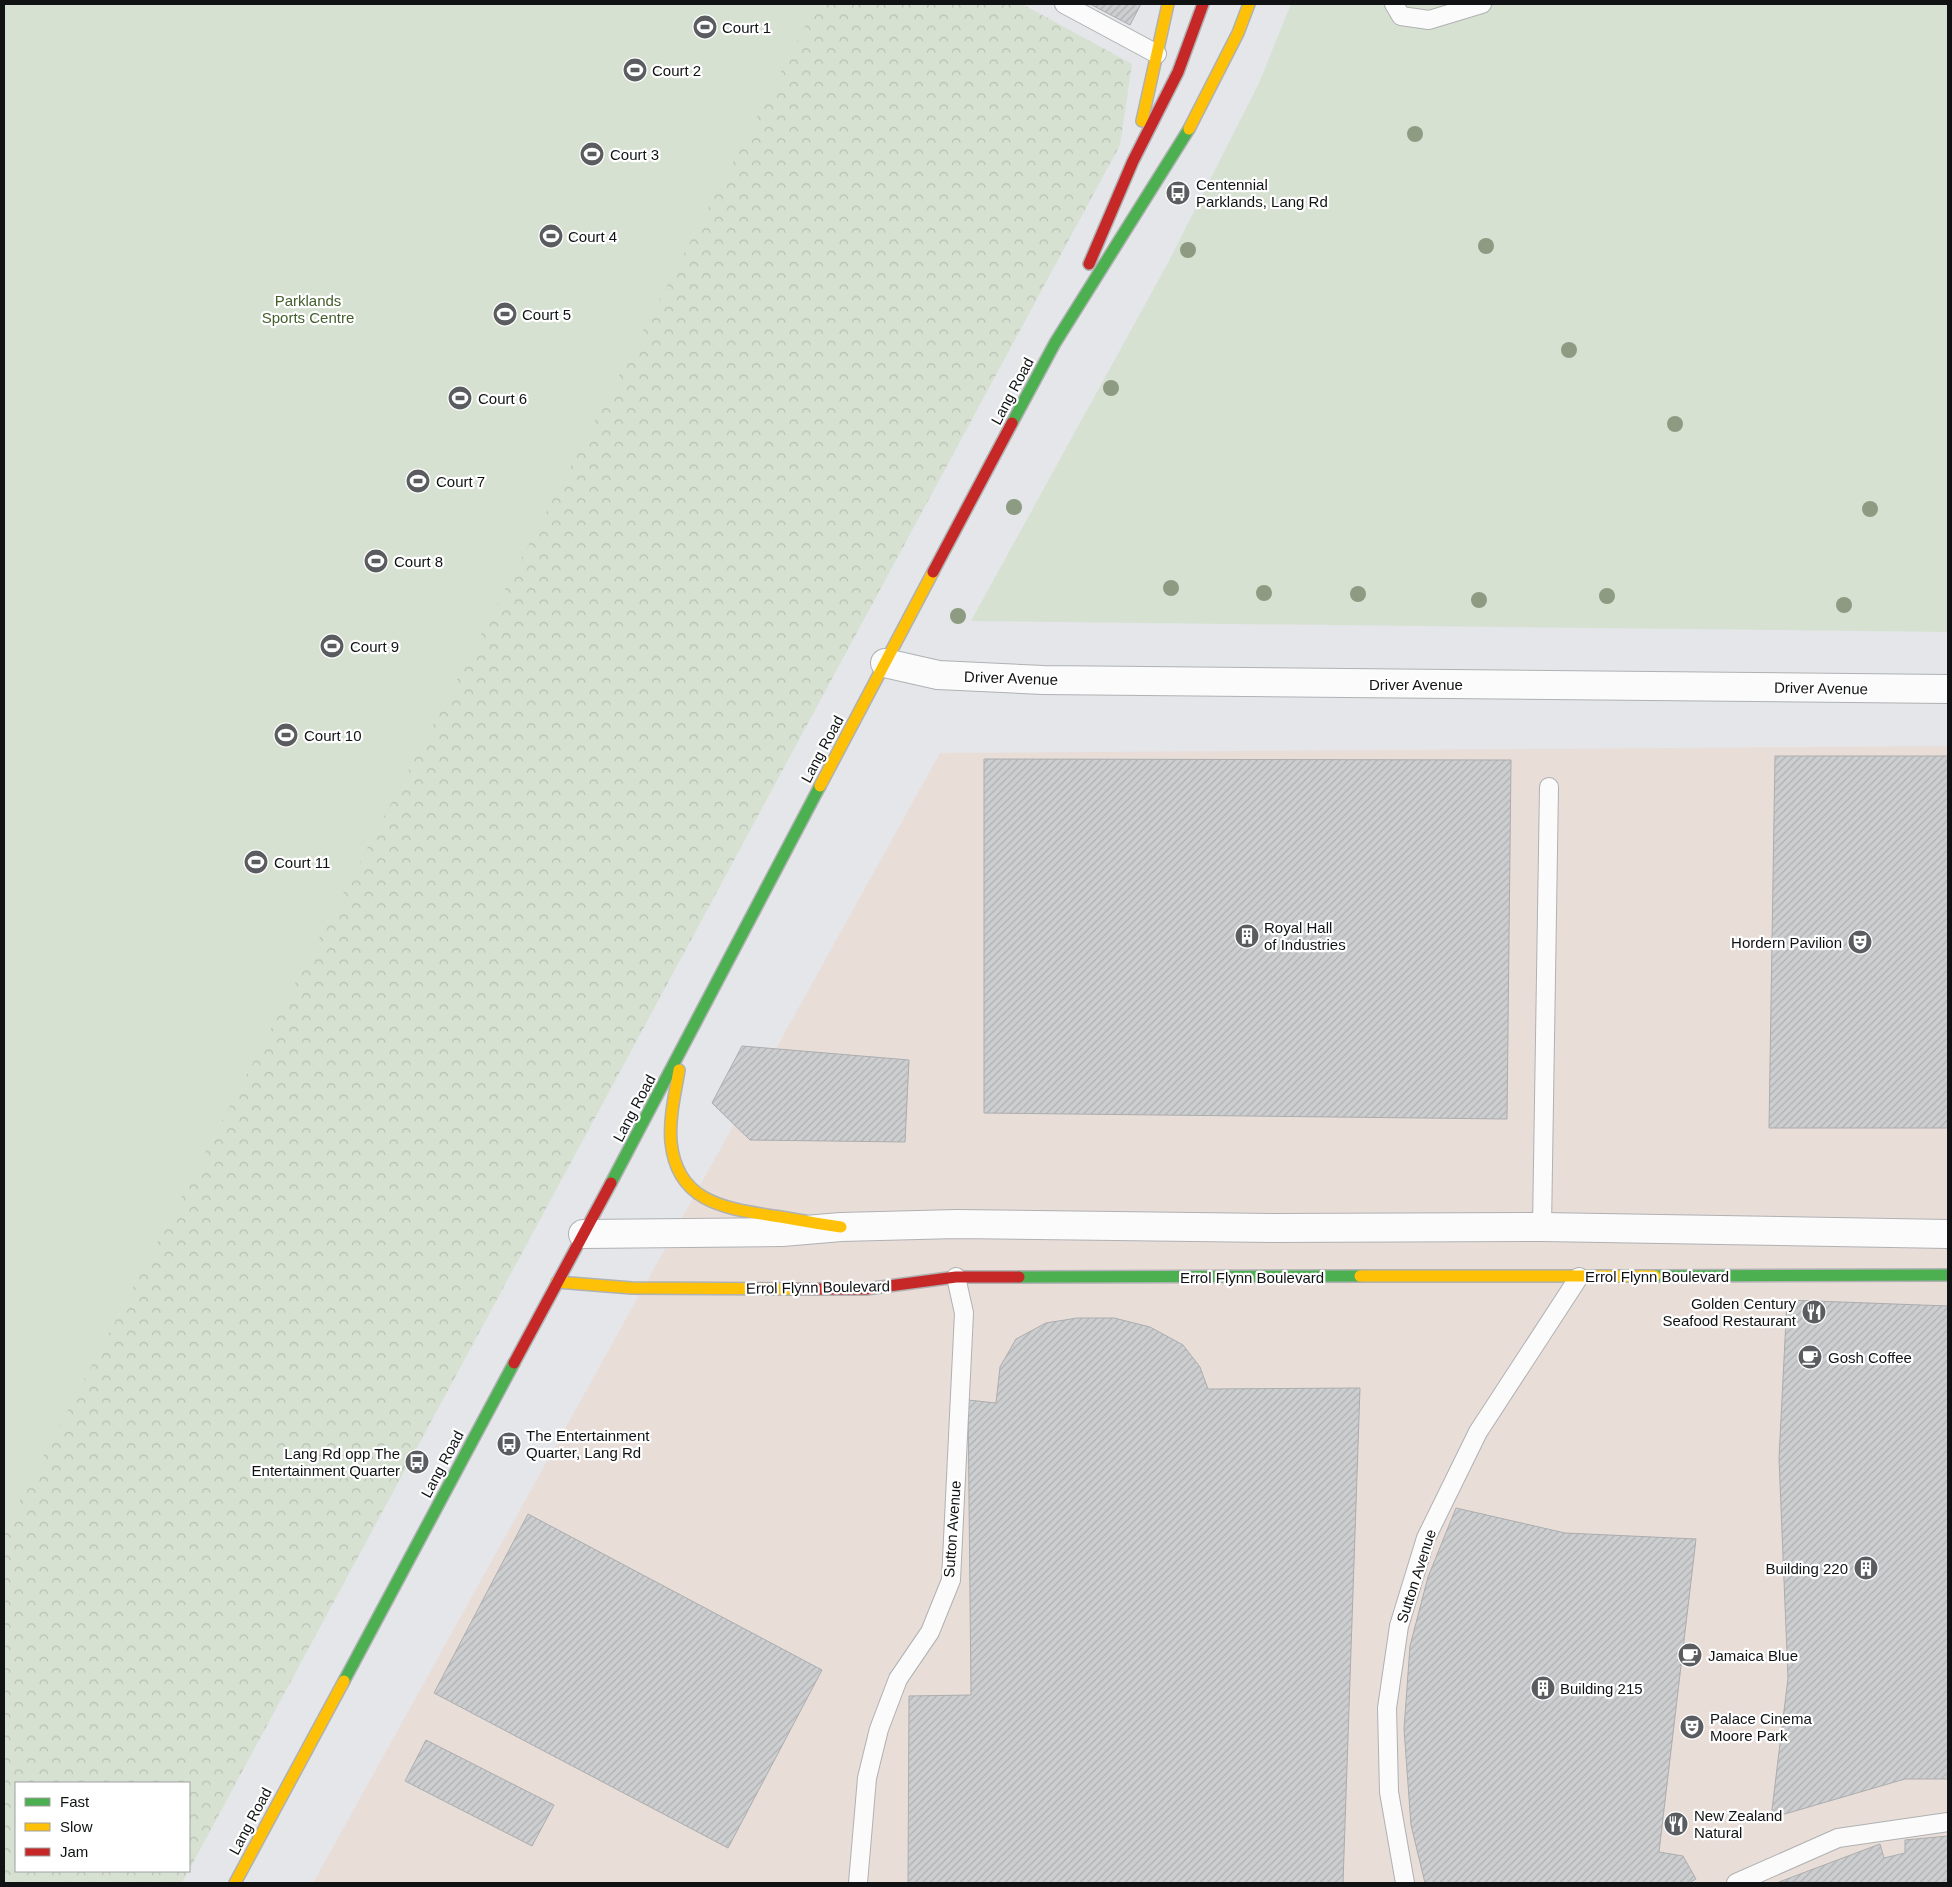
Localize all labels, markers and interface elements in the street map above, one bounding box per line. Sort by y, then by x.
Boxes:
sports icon: Court 1 [692,14,718,40]
place label: Court 1 [722,19,771,36]
sports icon: Court 2 [622,57,648,83]
place label: Court 2 [652,62,701,79]
sports icon: Court 3 [579,141,605,167]
place label: Court 3 [610,146,659,163]
place label: Centennial Parklands, Lang Rd [1196,176,1328,210]
bus stop icon: Centennial Parklands, Lang Rd [1165,180,1191,206]
sports icon: Court 4 [538,223,564,249]
place label: Court 4 [568,228,617,245]
park label: Parklands Sports Centre [262,292,354,326]
sports icon: Court 5 [492,301,518,327]
place label: Court 5 [522,306,571,323]
street label: Lang Road [987,355,1037,427]
sports icon: Court 6 [447,385,473,411]
place label: Court 6 [478,390,527,407]
sports icon: Court 7 [405,468,431,494]
place label: Court 7 [436,473,485,490]
sports icon: Court 8 [363,548,389,574]
place label: Court 8 [394,553,443,570]
sports icon: Court 9 [319,633,345,659]
place label: Court 9 [350,638,399,655]
street label: Driver Avenue [964,668,1058,688]
street label: Driver Avenue [1369,676,1463,693]
street label: Driver Avenue [1774,679,1868,697]
street label: Lang Road [797,713,847,785]
sports icon: Court 10 [273,722,299,748]
place label: Court 10 [304,727,362,744]
sports icon: Court 11 [243,849,269,875]
place label: Court 11 [274,854,330,871]
place label: Royal Hall of Industries [1264,919,1346,953]
building icon: Royal Hall of Industries [1234,923,1260,949]
theatre icon: Hordern Pavilion [1847,929,1873,955]
place label: Hordern Pavilion [1731,934,1842,951]
street label: Lang Road [609,1072,659,1144]
street label: Errol Flynn Boulevard [1585,1268,1729,1285]
street label: Errol Flynn Boulevard [1180,1269,1324,1286]
street label: Errol Flynn Boulevard [746,1277,890,1297]
place label: Golden Century Seafood Restaurant [1663,1295,1797,1329]
restaurant icon: Golden Century Seafood Restaurant [1801,1299,1827,1325]
cafe icon: Gosh Coffee [1797,1344,1823,1370]
place label: Gosh Coffee [1828,1349,1912,1366]
place label: The Entertainment Quarter, Lang Rd [526,1427,650,1461]
street label: Lang Road [417,1428,467,1500]
bus stop icon: The Entertainment Quarter, Lang Rd [496,1431,522,1457]
place label: Lang Rd opp The Entertainment Quarter [252,1445,400,1479]
bus stop icon: Lang Rd opp The Entertainment Quarter [404,1449,430,1475]
street label: Sutton Avenue [940,1480,964,1578]
street label: Sutton Avenue [1393,1527,1439,1625]
building icon: Building 220 [1853,1555,1879,1581]
place label: Building 220 [1765,1560,1848,1577]
cafe icon: Jamaica Blue [1677,1642,1703,1668]
place label: Jamaica Blue [1708,1647,1798,1664]
building icon: Building 215 [1530,1675,1556,1701]
place label: Building 215 [1560,1680,1643,1697]
place label: Palace Cinema Moore Park [1710,1710,1812,1744]
theatre icon: Palace Cinema Moore Park [1679,1714,1705,1740]
legend [15,1782,190,1872]
street label: Lang Road [225,1785,275,1857]
text: Fast [60,1793,90,1810]
place label: New Zealand Natural [1694,1807,1782,1841]
restaurant icon: New Zealand Natural [1663,1811,1689,1837]
text: Slow [60,1818,93,1835]
text: Jam [60,1843,88,1860]

